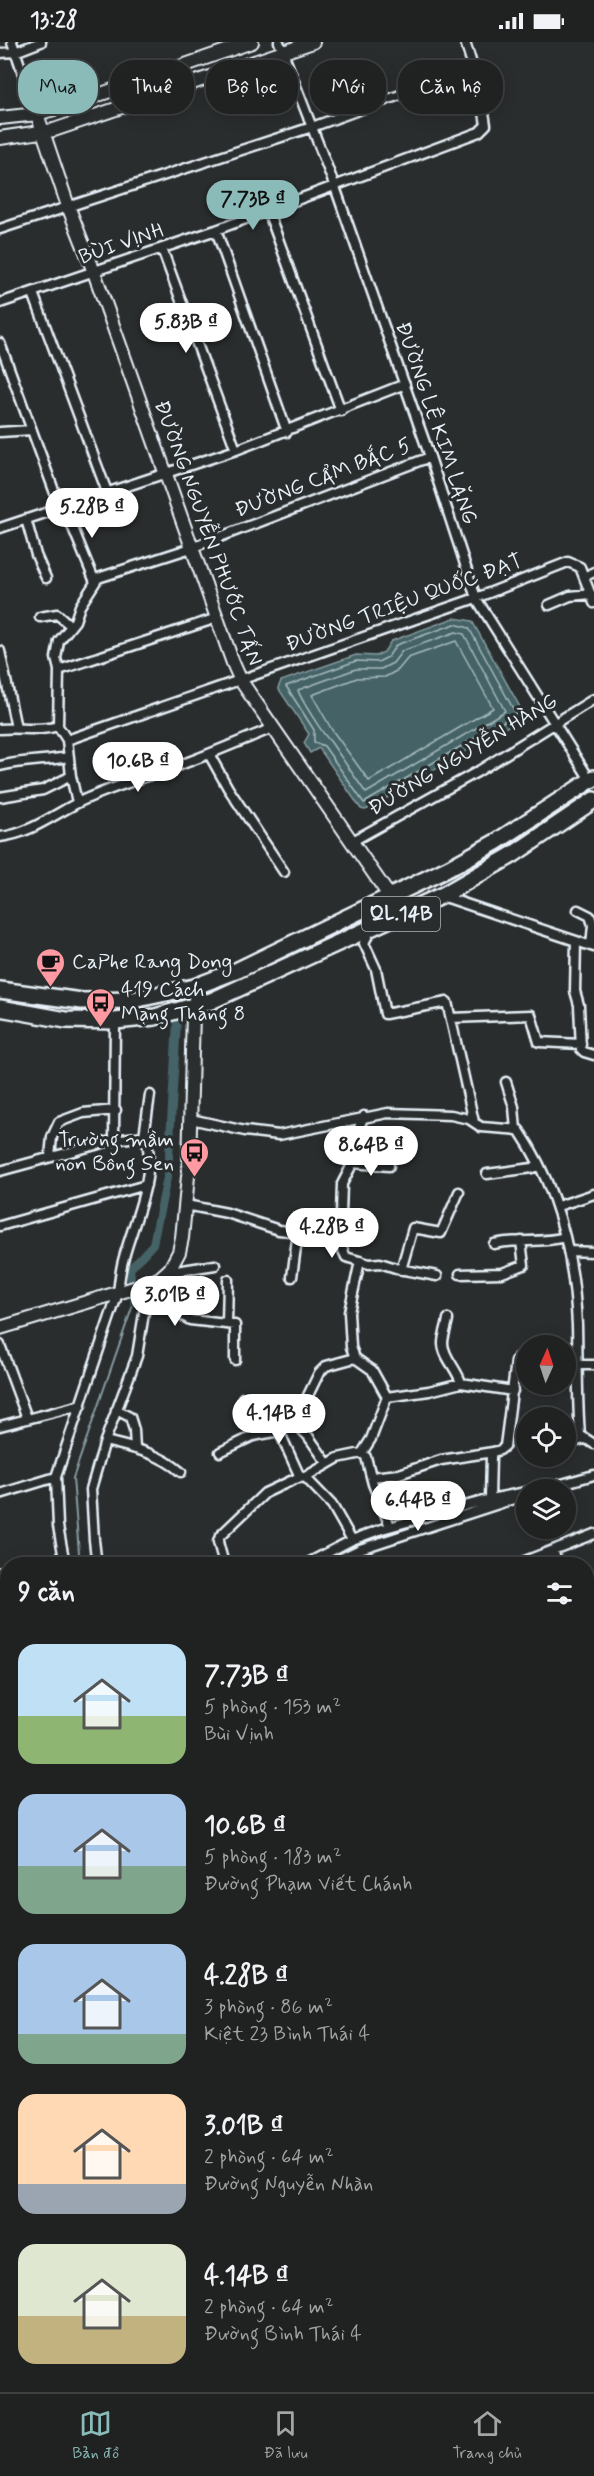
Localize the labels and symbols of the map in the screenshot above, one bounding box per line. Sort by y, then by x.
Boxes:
pin: 7.73B ₫ [198,180,308,231]
street label: BÙI VỊNH [75,216,167,272]
pin: 5.83B ₫ [131,303,241,354]
street label: ĐƯỜNG LÊ KIM LĂNG [388,318,484,528]
street label: ĐƯỜNG NGUYỄN PHƯỚC TẤN [147,397,269,669]
street label: ĐƯỜNG CẨM BẮC 5 [231,431,415,525]
pin: 5.28B ₫ [37,488,147,539]
street label: ĐƯỜNG TRIỆU QUỐC ĐẠT [282,547,526,659]
street label: ĐƯỜNG NGUYỄN HÀNG [363,687,563,823]
pin: 10.6B ₫ [83,742,193,793]
road number: QL.14B [362,897,440,931]
cafe icon: CaPhe Rang Dong [35,946,67,988]
place label: CaPhe Rang Dong [72,948,232,977]
place label: 419 Cách Mạng Tháng 8 [121,976,245,1030]
bus stop icon: 419 Cách Mạng Tháng 8 [84,986,116,1028]
place label: Trường mầm non Bông Sen [55,1126,174,1180]
pin: 8.64B ₫ [316,1126,426,1177]
bus stop icon: Trường mầm non Bông Sen [179,1136,211,1178]
pin: 4.28B ₫ [277,1208,387,1259]
pin: 3.01B ₫ [120,1276,230,1327]
north arrow [516,1335,576,1395]
pin: 4.14B ₫ [224,1394,334,1445]
pin: 6.44B ₫ [363,1481,473,1532]

